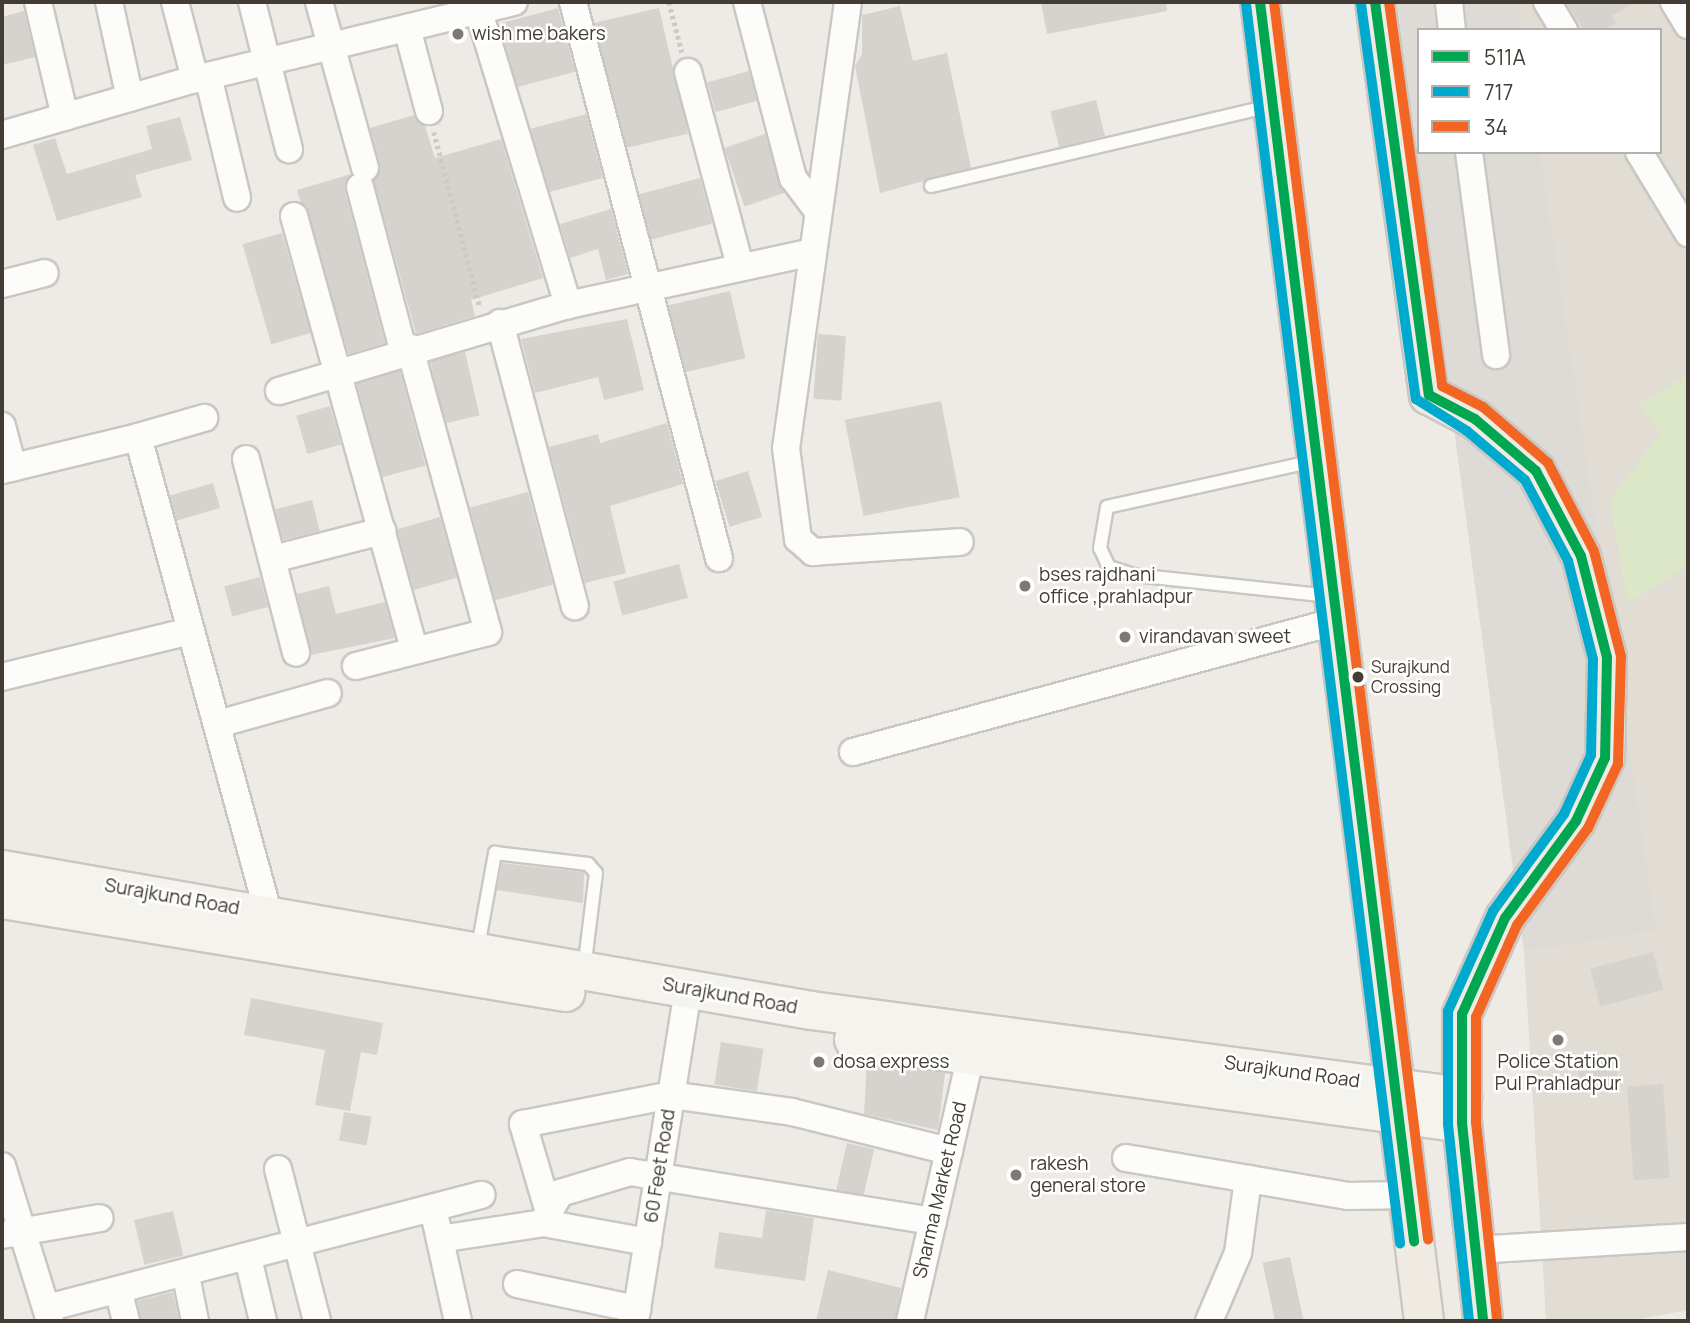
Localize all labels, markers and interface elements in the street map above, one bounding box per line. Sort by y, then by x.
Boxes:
place label: wish me bakers [472,23,606,45]
marker: wish me bakers [450,26,466,42]
legend [1417,28,1662,154]
text: 511A [1484,43,1526,71]
text: 717 [1484,78,1513,106]
text: 34 [1484,113,1508,141]
place label: bses rajdhani office ,prahladpur [1039,564,1193,608]
marker: bses rajdhani office ,prahladpur [1017,578,1033,594]
place label: virandavan sweet [1139,626,1291,648]
marker: virandavan sweet [1117,629,1133,645]
place label: Surajkund Crossing [1371,657,1450,697]
marker: Surajkund Crossing [1351,670,1365,684]
street label: Surajkund Road [103,874,241,920]
street label: Surajkund Road [661,973,799,1019]
marker: Police Station Pul Prahladpur [1550,1032,1566,1048]
place label: dosa express [833,1051,949,1073]
street label: Surajkund Road [1223,1051,1361,1093]
place label: Police Station Pul Prahladpur [1495,1051,1621,1095]
marker: dosa express [811,1054,827,1070]
street label: Sharma Market Road [909,1099,971,1281]
street label: 60 Feet Road [640,1107,680,1225]
place label: rakesh general store [1030,1153,1146,1197]
marker: rakesh general store [1008,1167,1024,1183]

